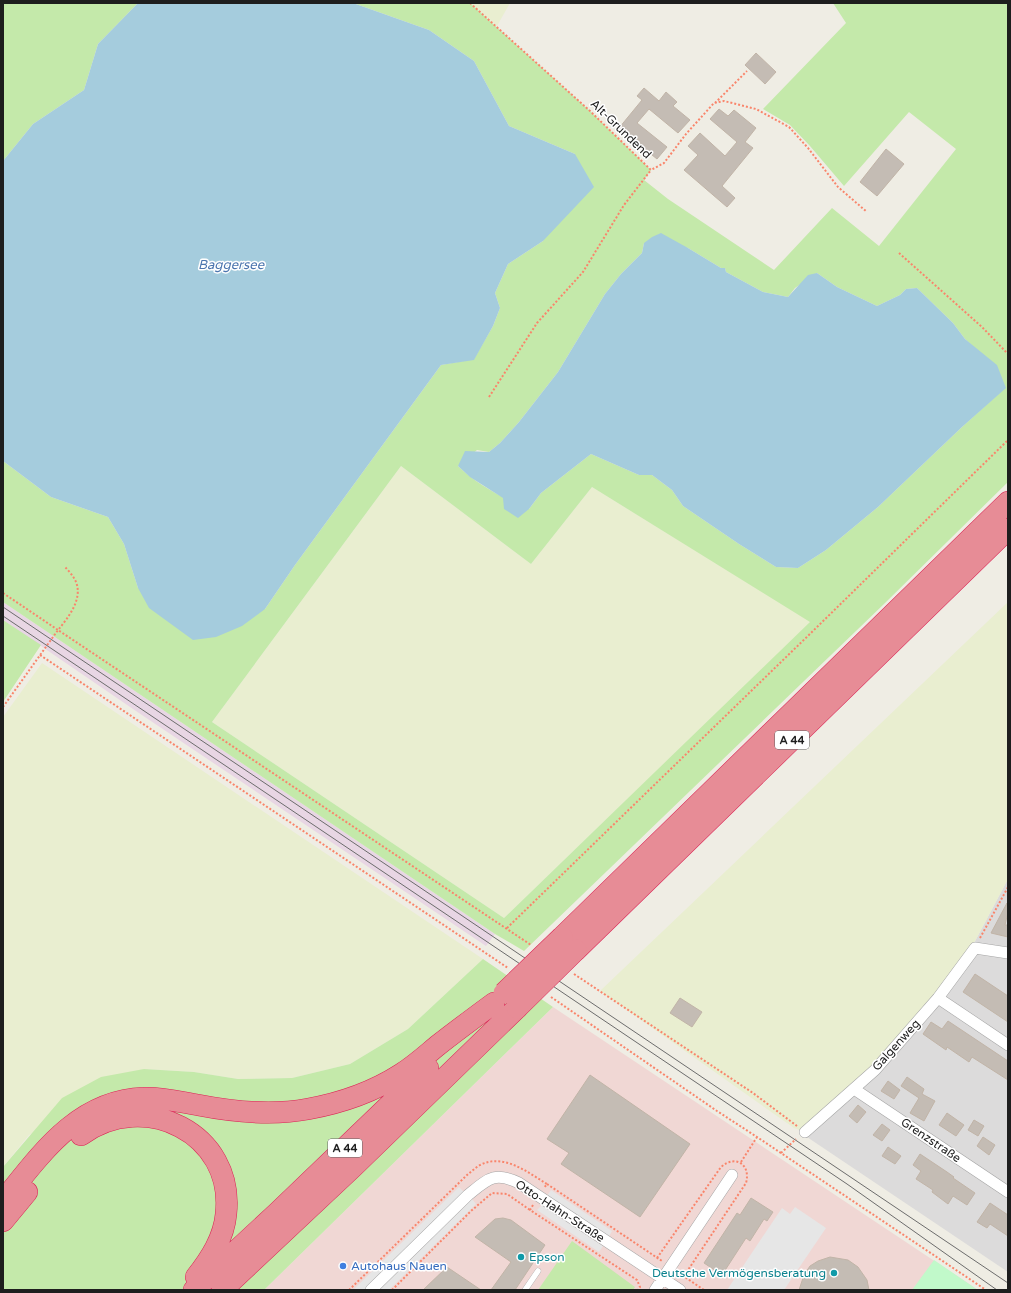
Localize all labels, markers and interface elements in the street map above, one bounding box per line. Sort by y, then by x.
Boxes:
street label: Alt-Grundend [588,97,654,161]
water label: Baggersee [198,257,265,273]
road number: A 44 [775,731,809,749]
street label: Galgenweg [869,1016,923,1074]
street label: Grenzstraße [898,1115,964,1165]
road number: A 44 [328,1139,362,1157]
street label: Otto-Hahn-Straße [513,1177,607,1245]
place label: Epson [529,1250,565,1264]
marker: Epson [516,1252,526,1262]
place label: Autohaus Nauen [351,1259,447,1273]
marker: Autohaus Nauen [338,1261,348,1271]
place label: Deutsche Vermögensberatung [652,1266,826,1280]
marker: Deutsche Vermögensberatung [829,1268,839,1278]

